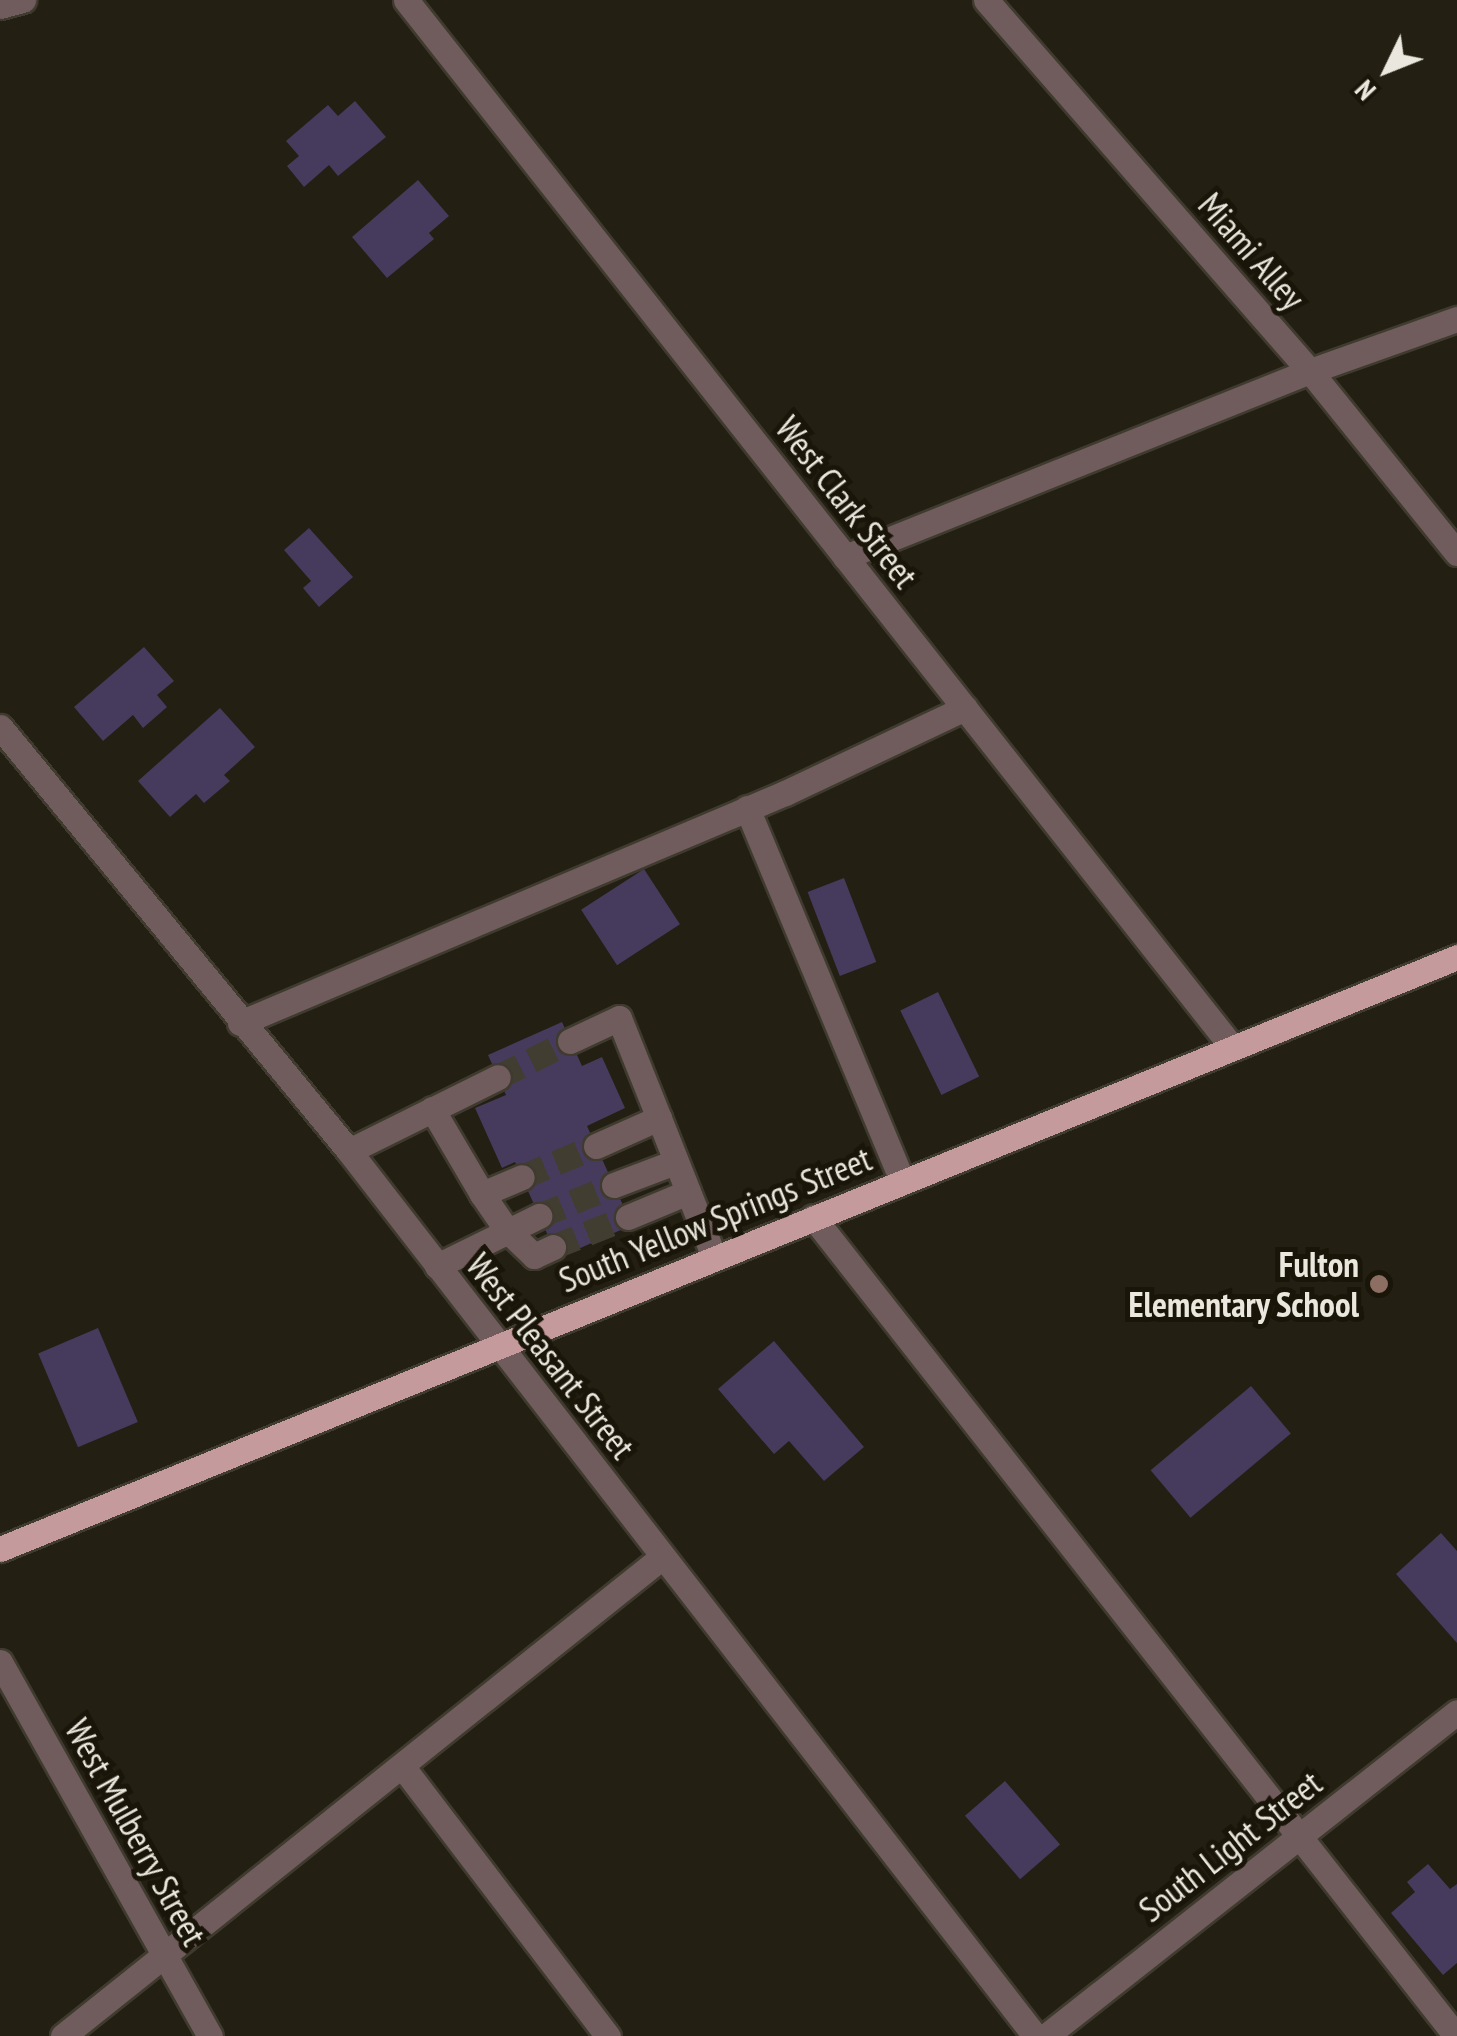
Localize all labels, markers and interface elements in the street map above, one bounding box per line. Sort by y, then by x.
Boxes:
north arrow [1337,20,1437,120]
text: N [1346,73,1383,109]
street label: Miami Alley [1190,184,1314,318]
street label: West Clark Street [767,408,927,596]
street label: South Yellow Springs Street [552,1137,878,1301]
place label: Fulton Elementary School [1128,1243,1359,1325]
street label: West Pleasant Street [458,1245,644,1467]
marker: Fulton Elementary School [1368,1273,1390,1295]
street label: West Mulberry Street [56,1711,216,1953]
street label: South Light Street [1130,1762,1330,1930]

